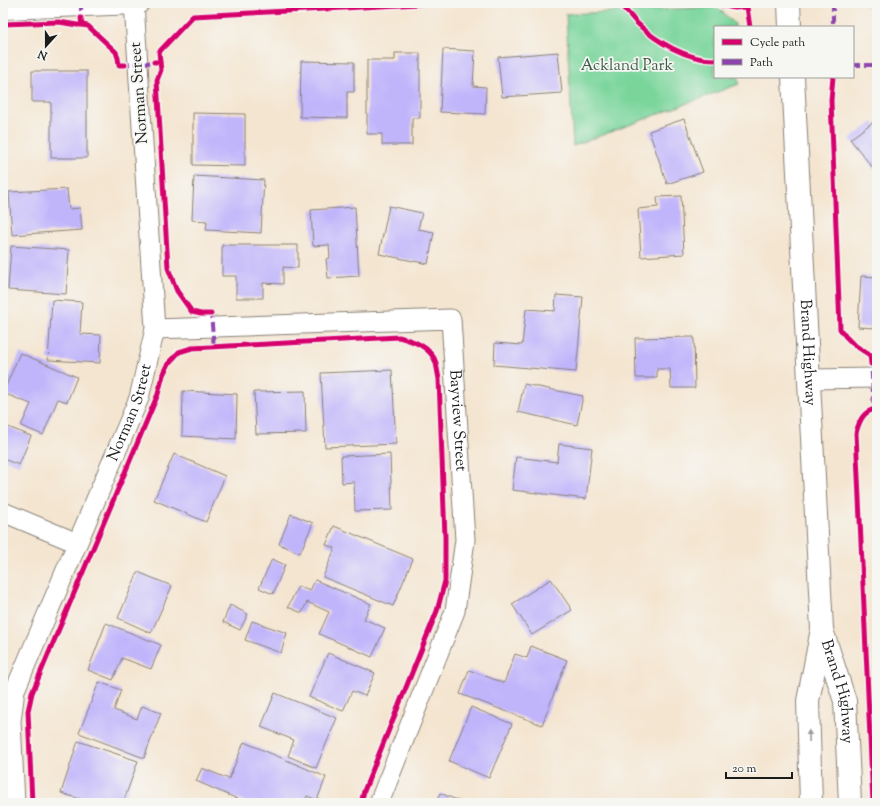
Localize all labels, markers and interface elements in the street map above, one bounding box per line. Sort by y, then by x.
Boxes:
north arrow [26,26,66,66]
legend [714,26,854,78]
text: Cycle path [750,34,805,52]
street label: Norman Street [125,41,155,145]
text: N [36,45,51,64]
text: Path [750,54,773,72]
park label: Ackland Park [581,55,673,78]
street label: Brand Highway [793,299,822,406]
street label: Norman Street [102,361,158,465]
street label: Bayview Street [443,369,472,473]
street label: Brand Highway [814,637,859,744]
one-way arrow [806,729,812,742]
scale bar [726,754,792,780]
text: 20 m [732,760,757,778]

